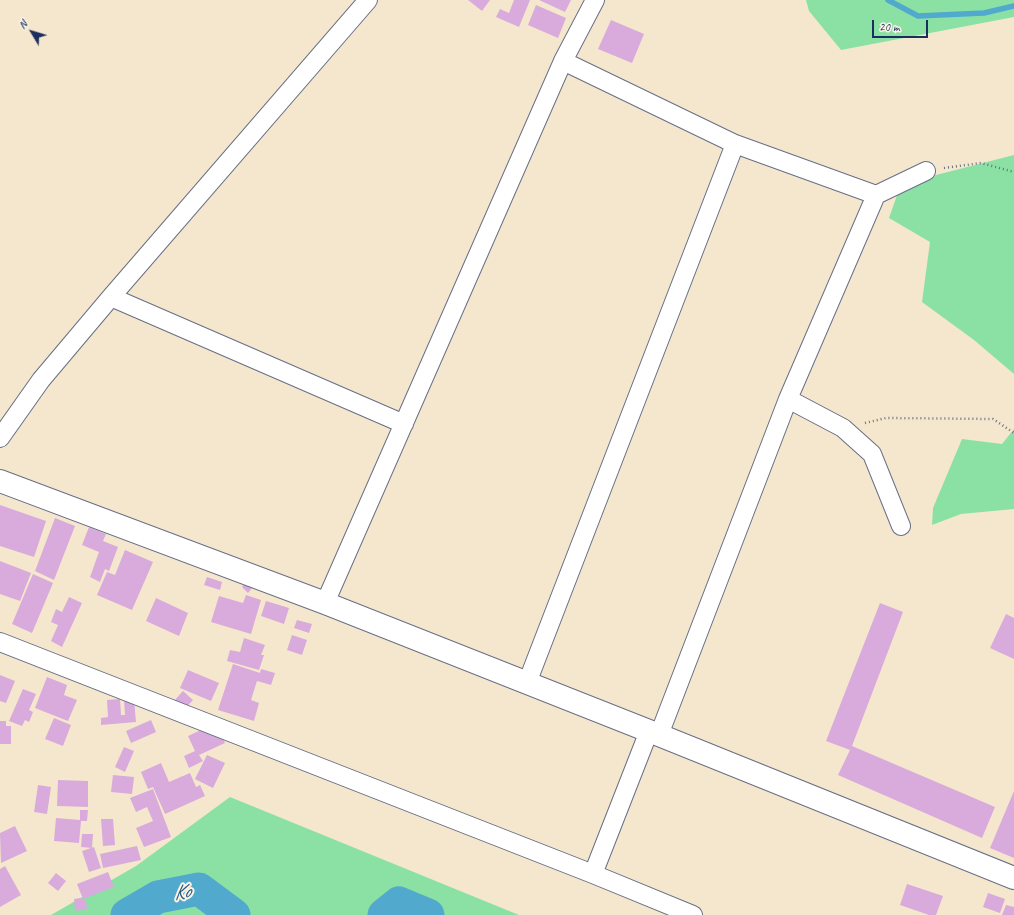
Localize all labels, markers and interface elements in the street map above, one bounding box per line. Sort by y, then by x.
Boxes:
north arrow [12,12,52,52]
scale bar [874,12,930,38]
text: N [15,18,30,32]
text: 20 m [879,19,899,35]
water label: Ko [172,879,192,907]

